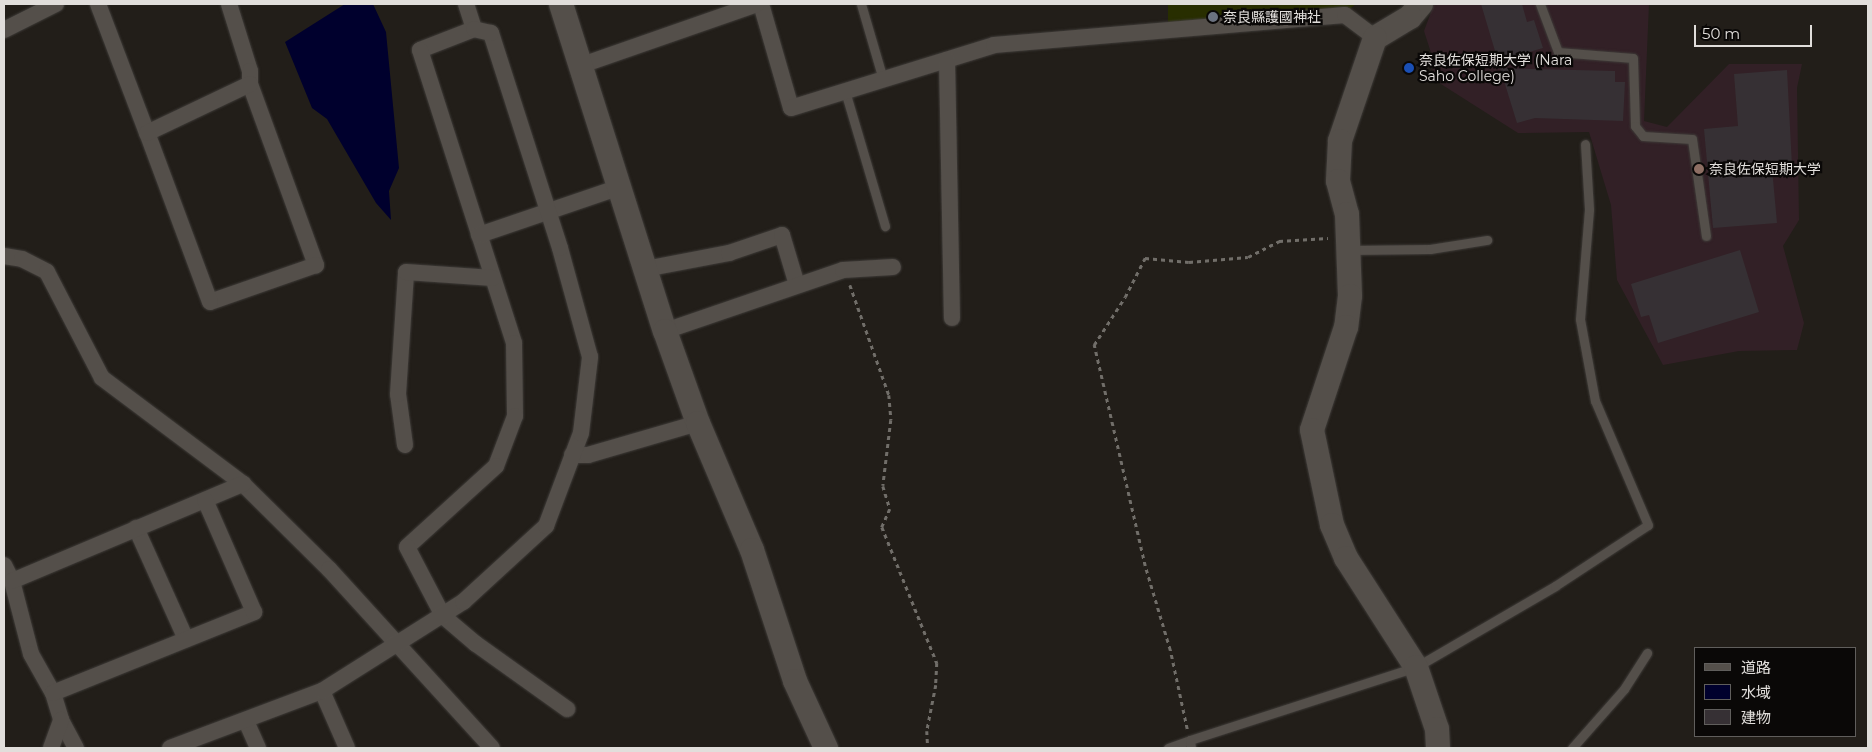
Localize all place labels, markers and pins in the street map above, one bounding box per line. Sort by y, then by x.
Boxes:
place label: 奈良縣護國神社 [1223,9,1321,25]
marker: 奈良縣護國神社 [1207,11,1219,23]
place label: 奈良佐保短期大学 (Nara Saho College) [1419,52,1572,84]
marker: 奈良佐保短期大学 (Nara Saho College) [1403,62,1415,74]
place label: 奈良佐保短期大学 [1709,161,1821,177]
marker: 奈良佐保短期大学 [1693,163,1705,175]

